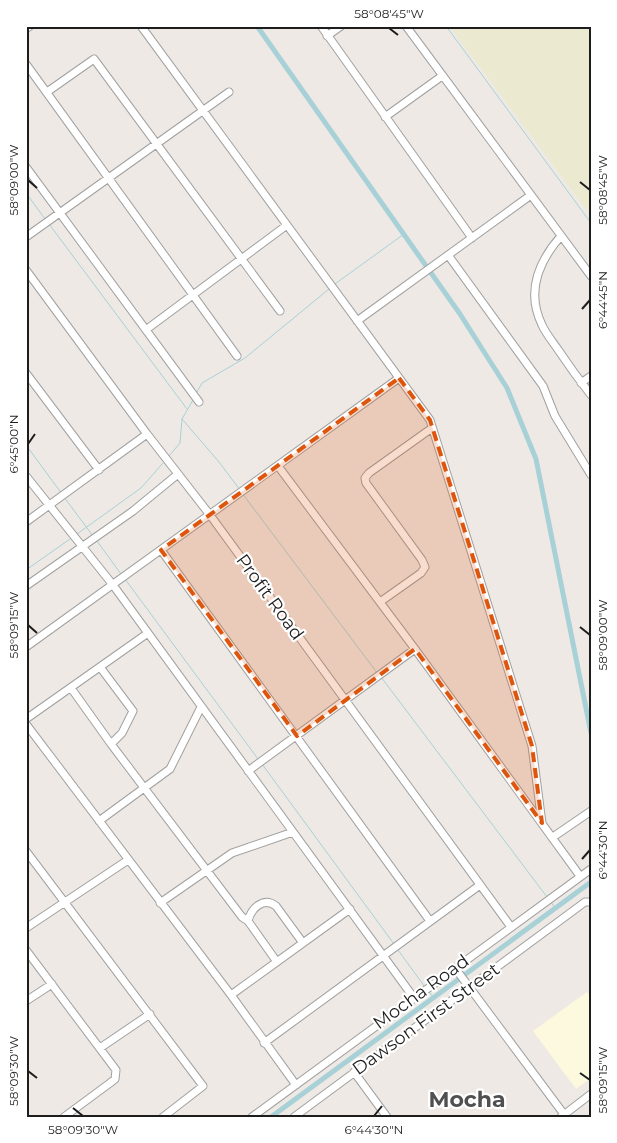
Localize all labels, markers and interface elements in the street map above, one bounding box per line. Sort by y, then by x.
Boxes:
text: 58°08'45"W [354,6,424,21]
text: 58°09'00"W [6,144,21,216]
text: 58°08'45"W [595,155,610,225]
text: 6°44'45"N [595,271,610,329]
text: 6°45'00"N [6,414,21,474]
street label: Profit Road [231,550,309,644]
text: 58°09'15"W [6,592,21,658]
text: 58°09'00"W [595,599,610,671]
text: 6°44'30"N [595,821,610,879]
street label: Mocha Road [369,950,473,1034]
street label: Dawson First Street [348,958,504,1080]
text: 58°09'30"W [6,1036,21,1106]
text: 58°09'15"W [595,1047,610,1113]
district label: Mocha [428,1086,506,1113]
text: 58°09'30"W [48,1122,118,1137]
text: 6°44'30"N [345,1122,403,1137]

